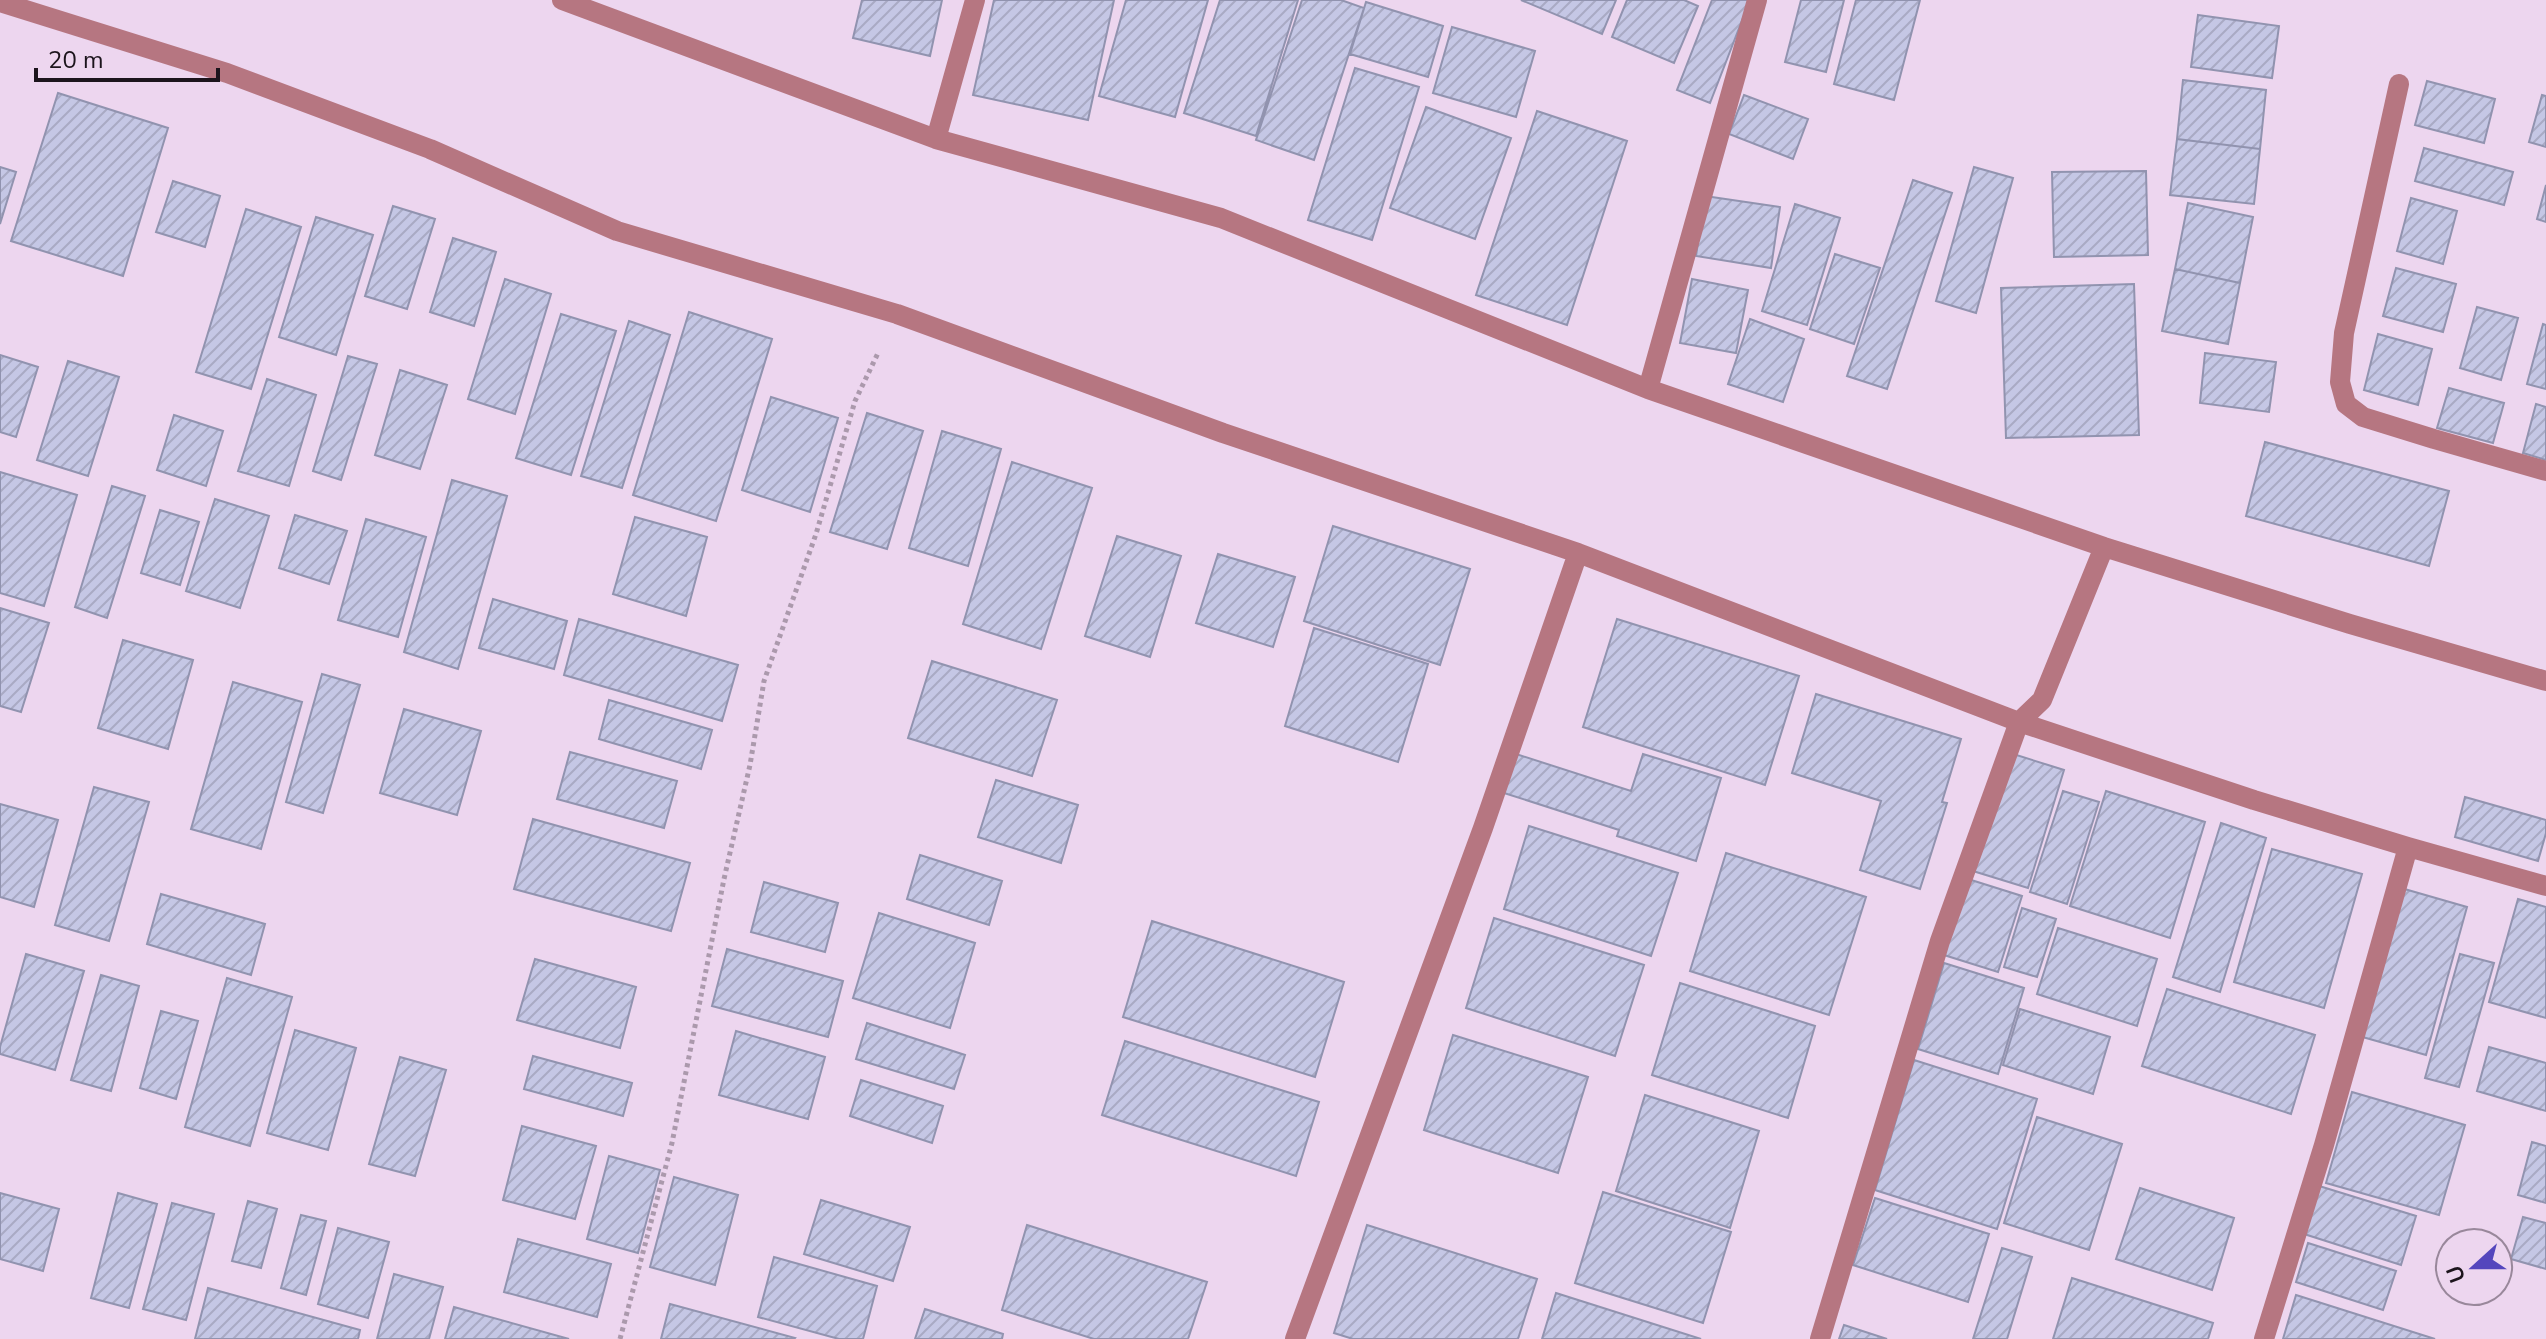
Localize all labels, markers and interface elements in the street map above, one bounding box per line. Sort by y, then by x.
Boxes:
scale bar [36,32,218,82]
text: 20 m [48,44,104,76]
north arrow [2434,1227,2514,1307]
text: U [2439,1261,2473,1287]

